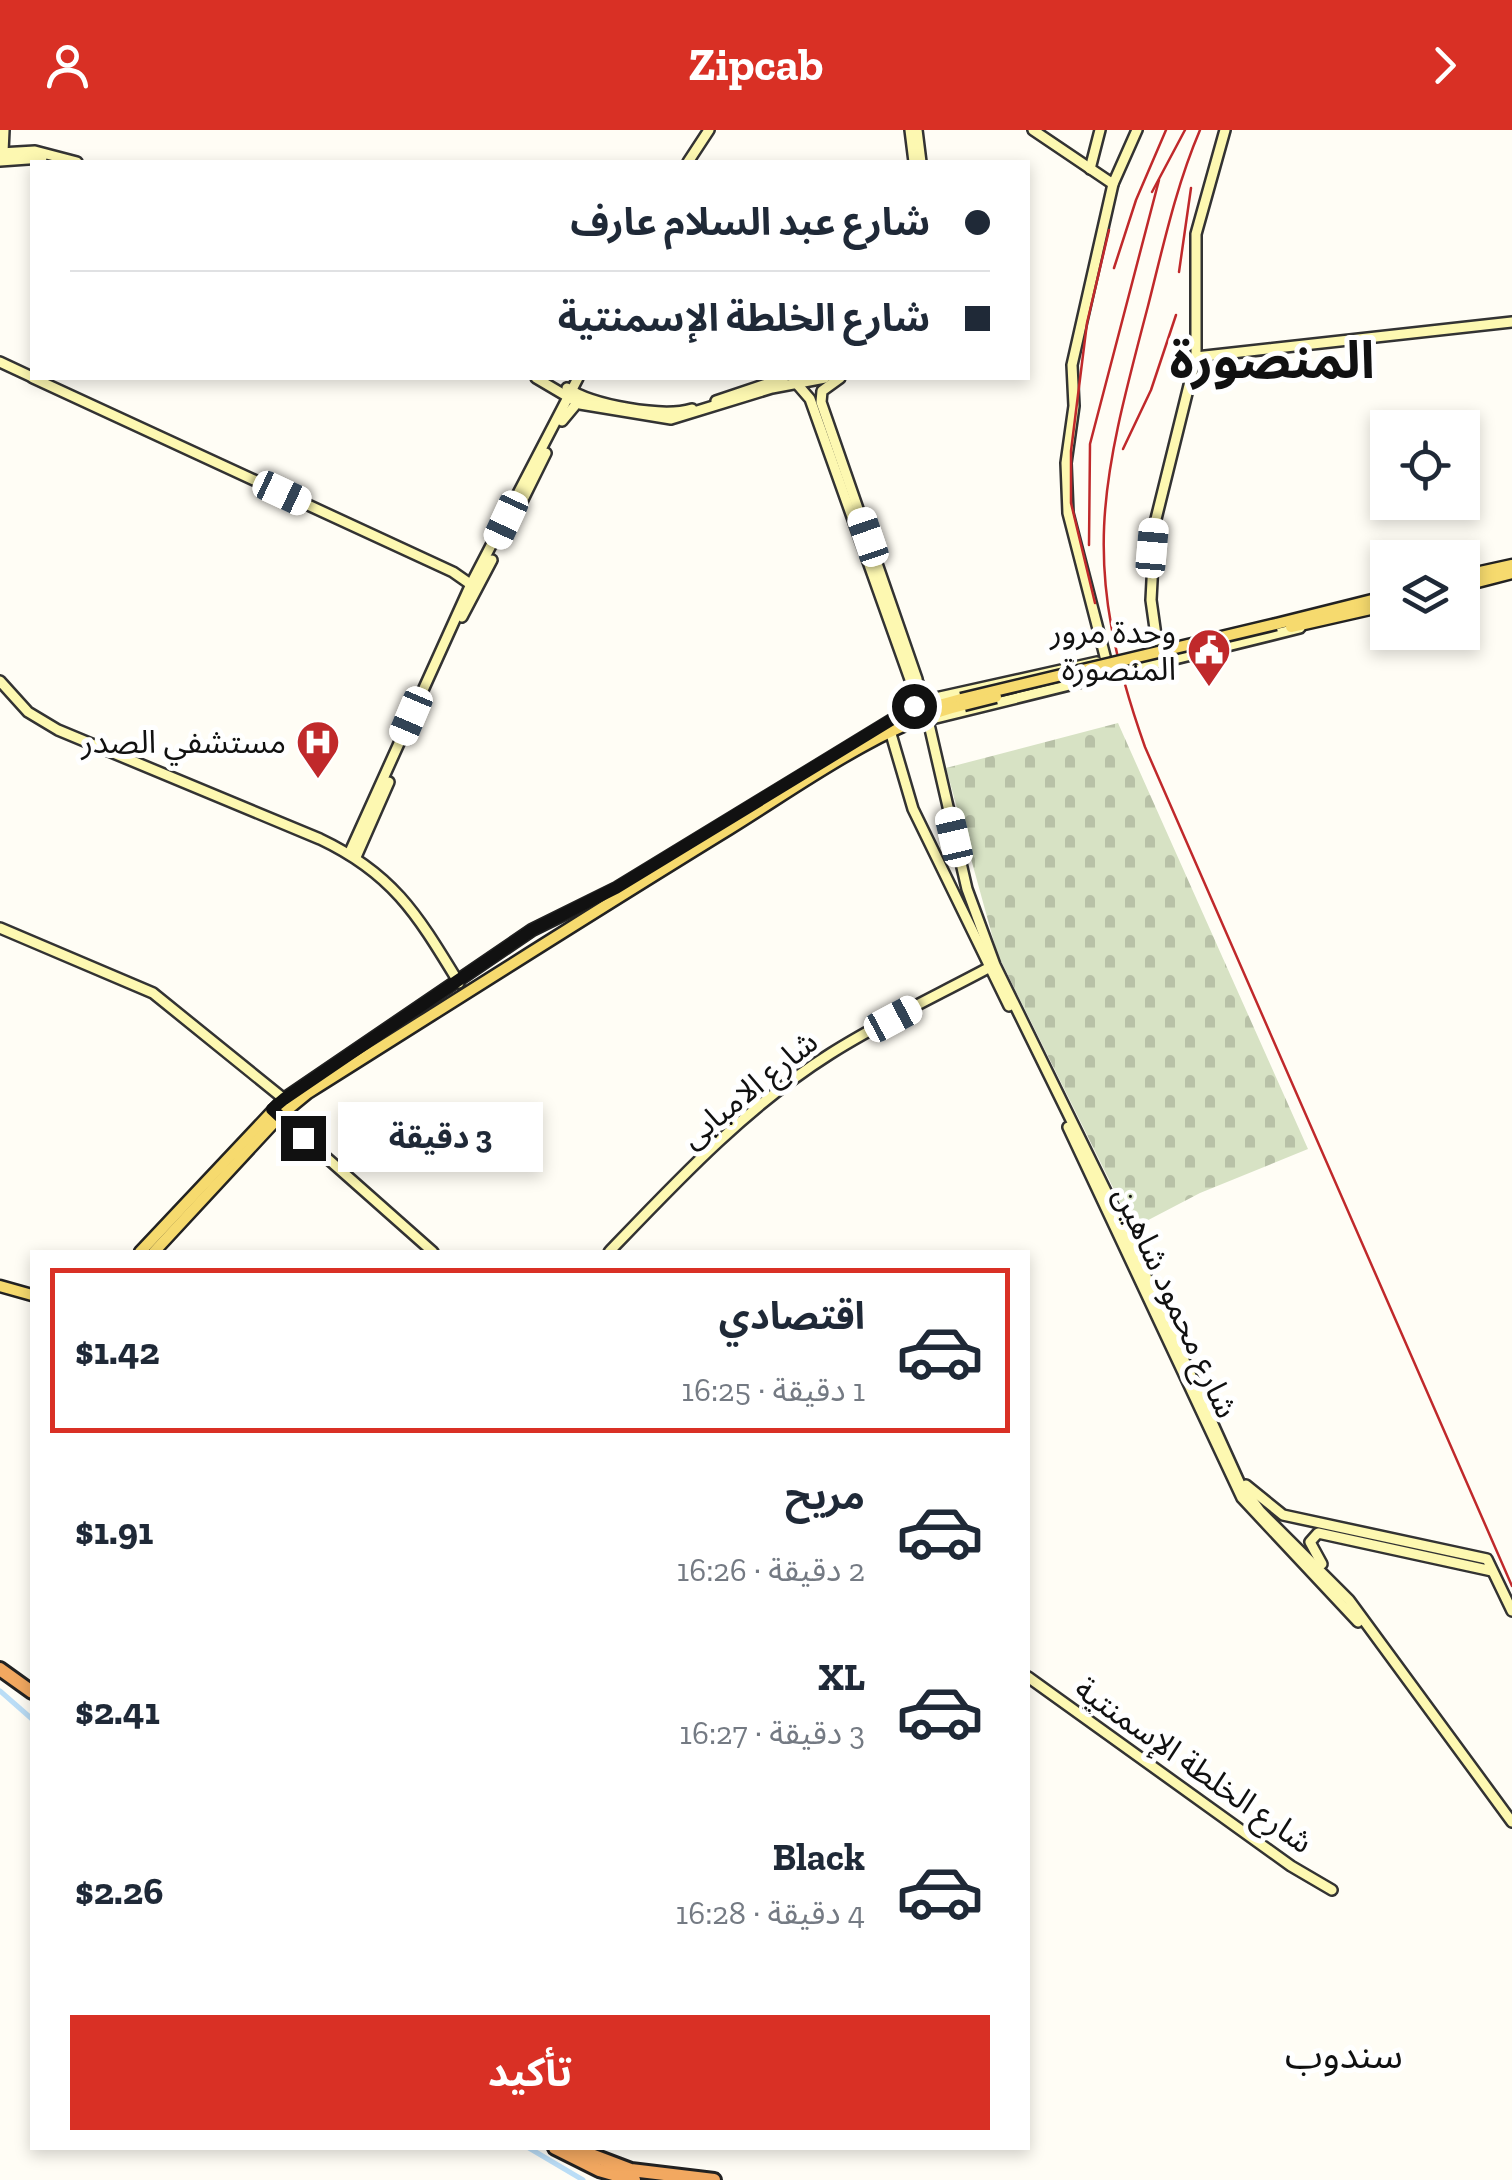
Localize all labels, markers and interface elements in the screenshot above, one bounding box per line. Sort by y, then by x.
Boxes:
icon: person [40,38,95,93]
text: Zipcab [689,38,823,92]
icon: forward [1417,38,1472,93]
text: شارع عبد السلام عارف [570,199,930,245]
text: شارع الخلطة الإسمنتية [558,295,930,341]
district label: المنصورة [1169,329,1375,391]
map controls [1370,410,1480,650]
button: locate [1370,410,1480,520]
car [248,467,316,519]
car [480,486,532,554]
car [844,504,892,570]
car [1134,517,1170,579]
button: layers [1370,540,1480,650]
place label: وحدة مرور المنصورة [1049,613,1176,688]
public building icon: وحدة مرور المنصورة [1186,627,1232,688]
car [385,683,437,749]
route start [892,684,937,729]
hospital icon: مستشفي الصدر [295,719,341,780]
place label: مستشفي الصدر [80,723,286,766]
car [933,804,975,870]
car [859,992,927,1046]
street label: شارع الامبابى [673,1022,828,1160]
callout: 3 دقيقة [338,1103,543,1173]
route end [281,1116,326,1161]
text: 3 دقيقة [389,1118,492,1156]
street label: شارع محمود شاهين [1101,1180,1246,1426]
text: اقتصادي [719,1293,865,1339]
icon: car [895,1306,985,1396]
text: $1.42 [75,1328,160,1374]
text: 1 دقيقة · 16:25 [682,1371,865,1409]
text: مريح [785,1473,865,1519]
icon: car [895,1486,985,1576]
text: $1.91 [75,1508,153,1554]
text: 2 دقيقة · 16:26 [677,1551,865,1589]
text: XL [818,1654,865,1700]
icon: car [895,1666,985,1756]
street label: شارع الخلطة الإسمنتية [1065,1669,1320,1865]
text: $2.41 [75,1688,160,1734]
text: 3 دقيقة · 16:27 [680,1714,865,1752]
text: Black [772,1834,865,1880]
icon: car [895,1846,985,1936]
text: $2.26 [75,1868,164,1914]
text: 4 دقيقة · 16:28 [676,1894,865,1932]
button: تأكيد [70,2015,990,2130]
district label: سندوب [1285,2032,1403,2078]

